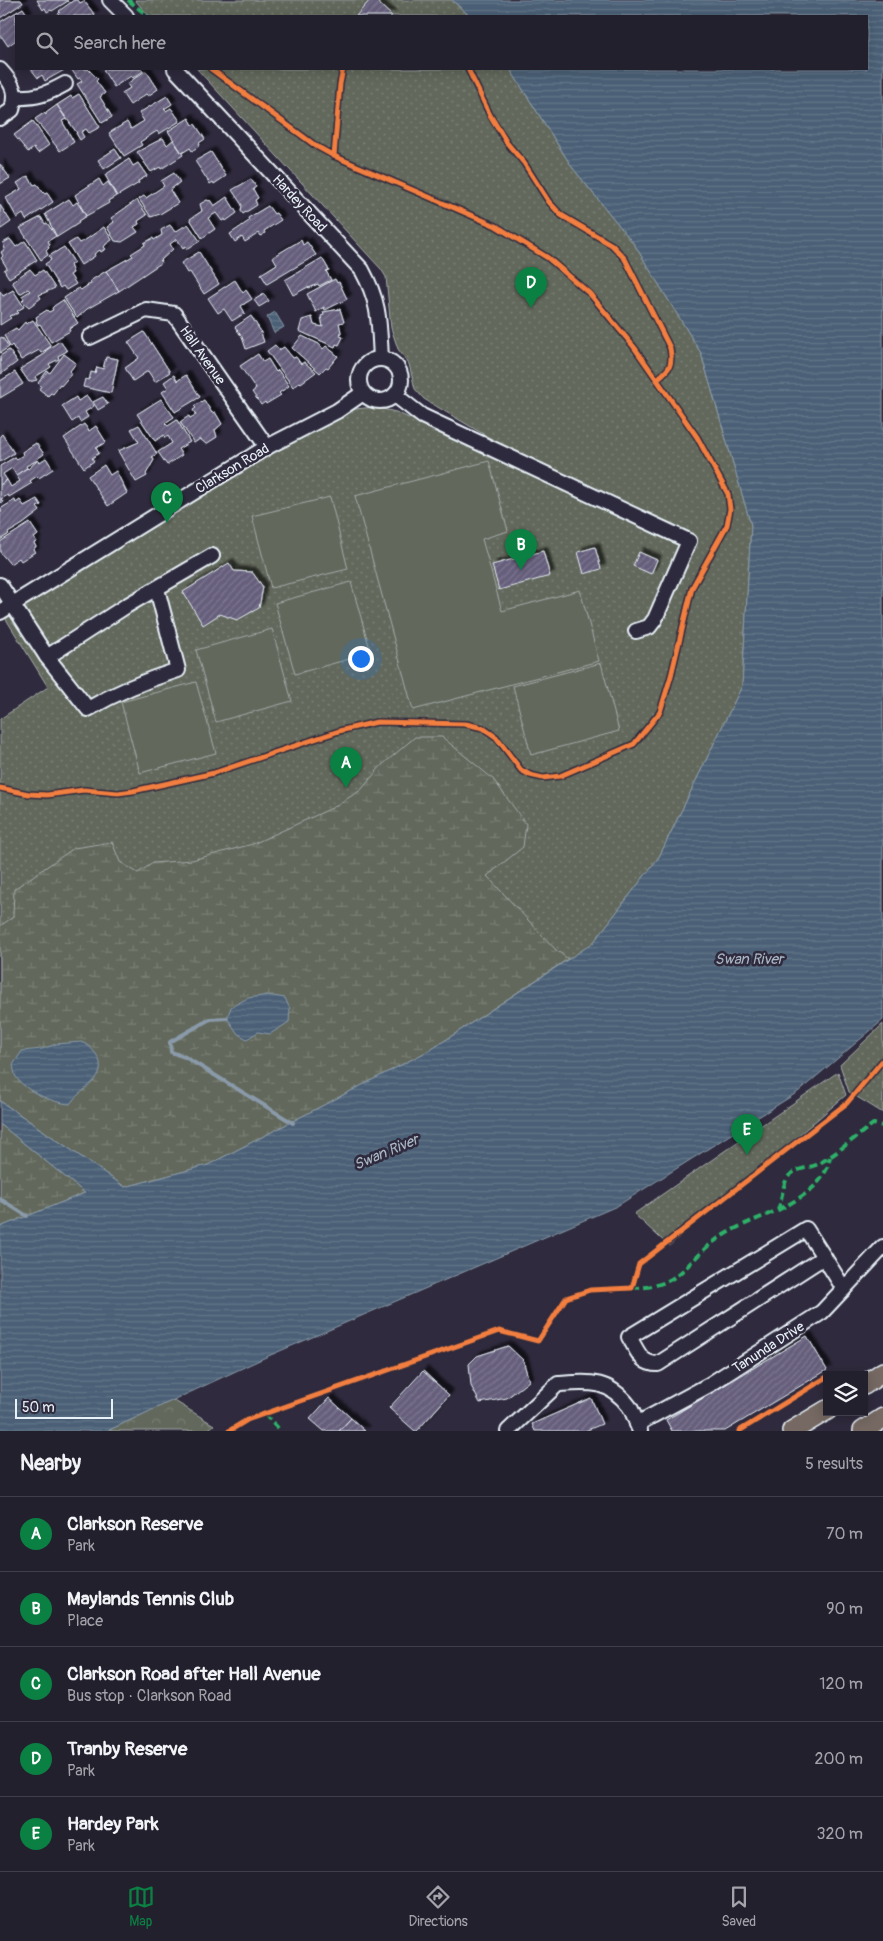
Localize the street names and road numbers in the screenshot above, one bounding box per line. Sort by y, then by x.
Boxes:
street label: Hardey Road [269,171,330,236]
street label: Hall Avenue [176,323,229,388]
street label: Clarkson Road [192,440,272,497]
street label: Tanunda Drive [729,1318,807,1377]

